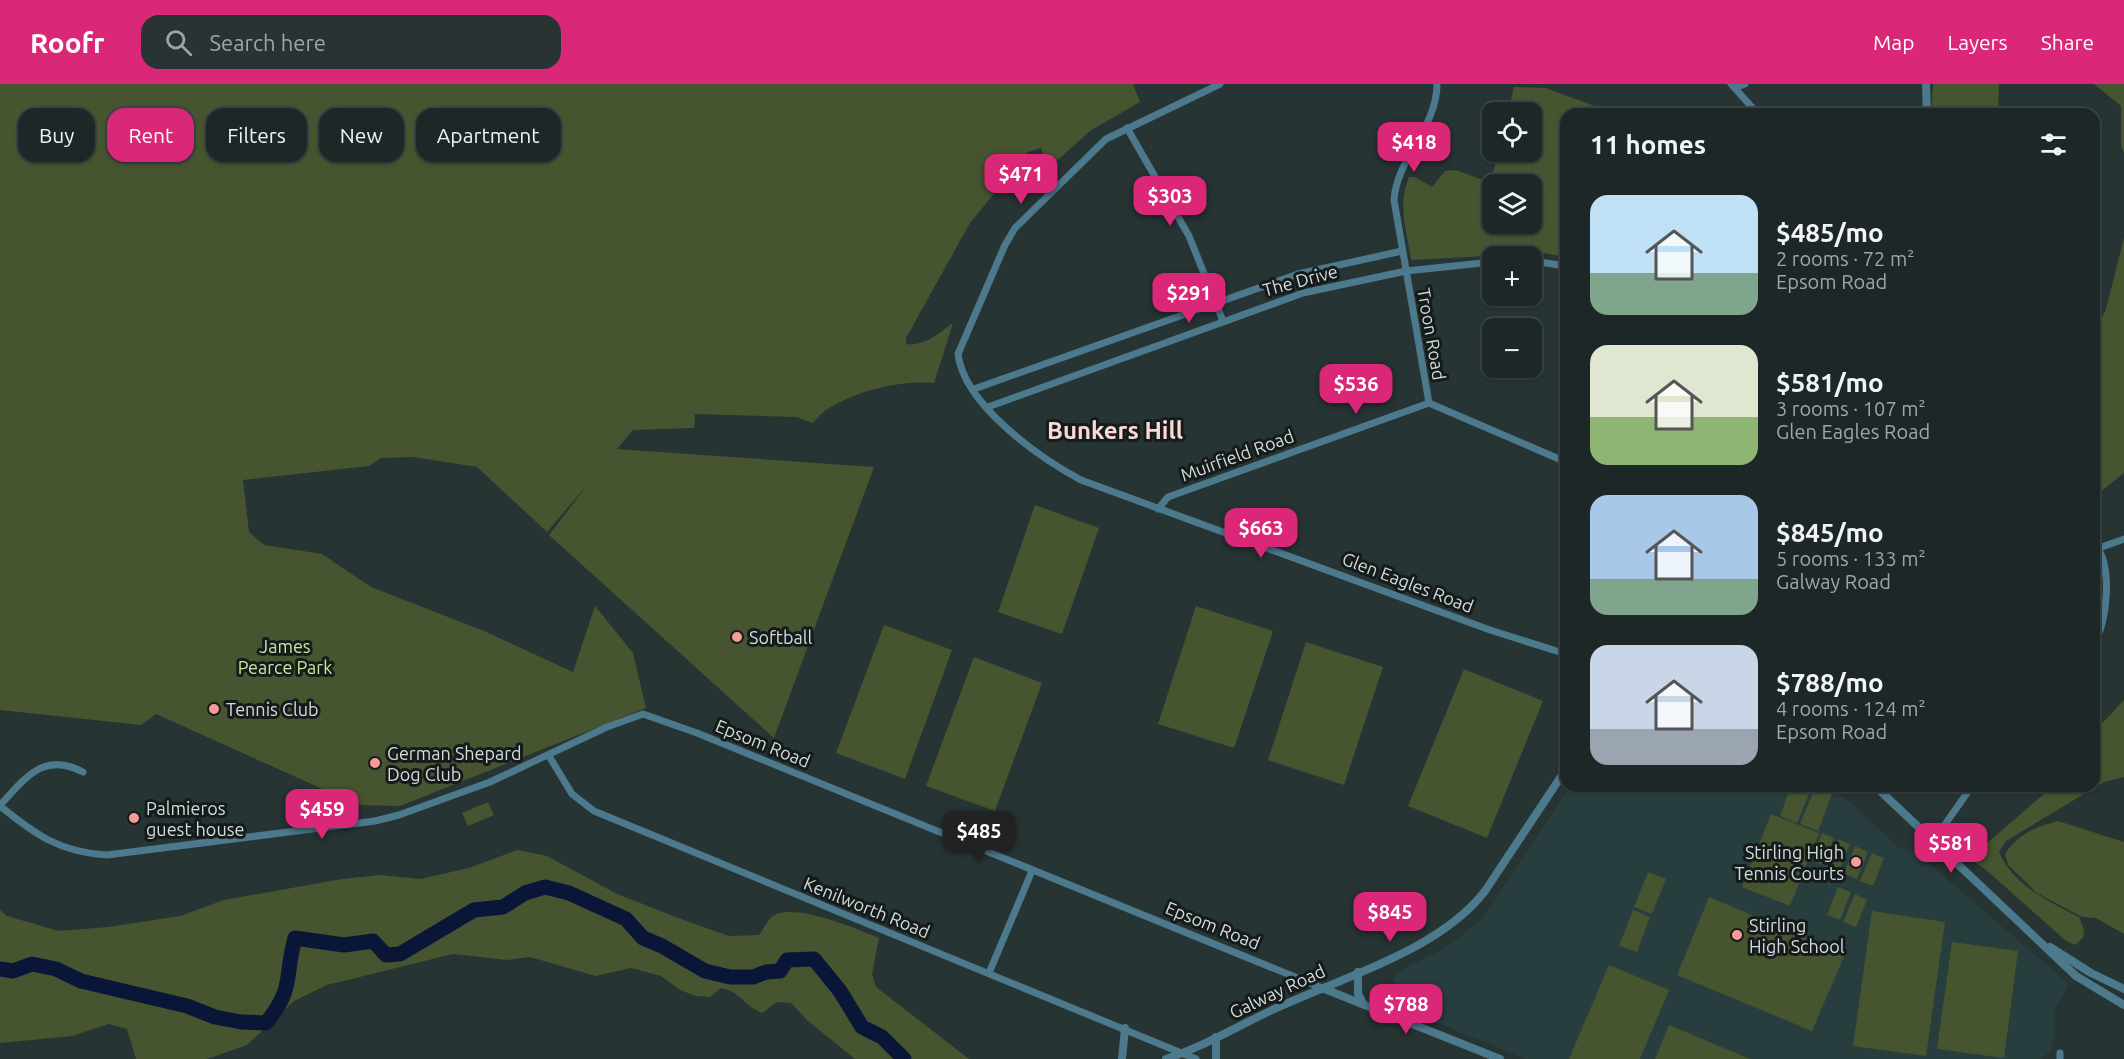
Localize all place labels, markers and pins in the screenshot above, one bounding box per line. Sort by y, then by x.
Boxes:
pin: $418 [1378,122,1450,173]
pin: $471 [985,154,1057,205]
pin: $303 [1134,176,1206,227]
pin: $291 [1153,273,1225,324]
pin: $536 [1320,364,1392,415]
pin: $663 [1225,508,1297,559]
place label: Softball [749,627,812,647]
marker: Softball [730,630,744,644]
place label: Tennis Club [226,699,319,719]
marker: Tennis Club [207,702,221,716]
place label: German Shepard Dog Club [387,743,522,784]
marker: German Shepard Dog Club [368,756,382,770]
pin: $459 [286,789,358,840]
place label: Palmieros guest house [146,798,244,839]
marker: Palmieros guest house [127,811,141,825]
pin: $485 [943,811,1015,862]
pin: $581 [1915,823,1987,874]
place label: Stirling High Tennis Courts [1735,842,1844,883]
marker: Stirling High Tennis Courts [1849,855,1863,869]
pin: $845 [1354,892,1426,943]
place label: Stirling High School [1749,915,1845,956]
marker: Stirling High School [1730,928,1744,942]
pin: $788 [1370,984,1442,1035]

